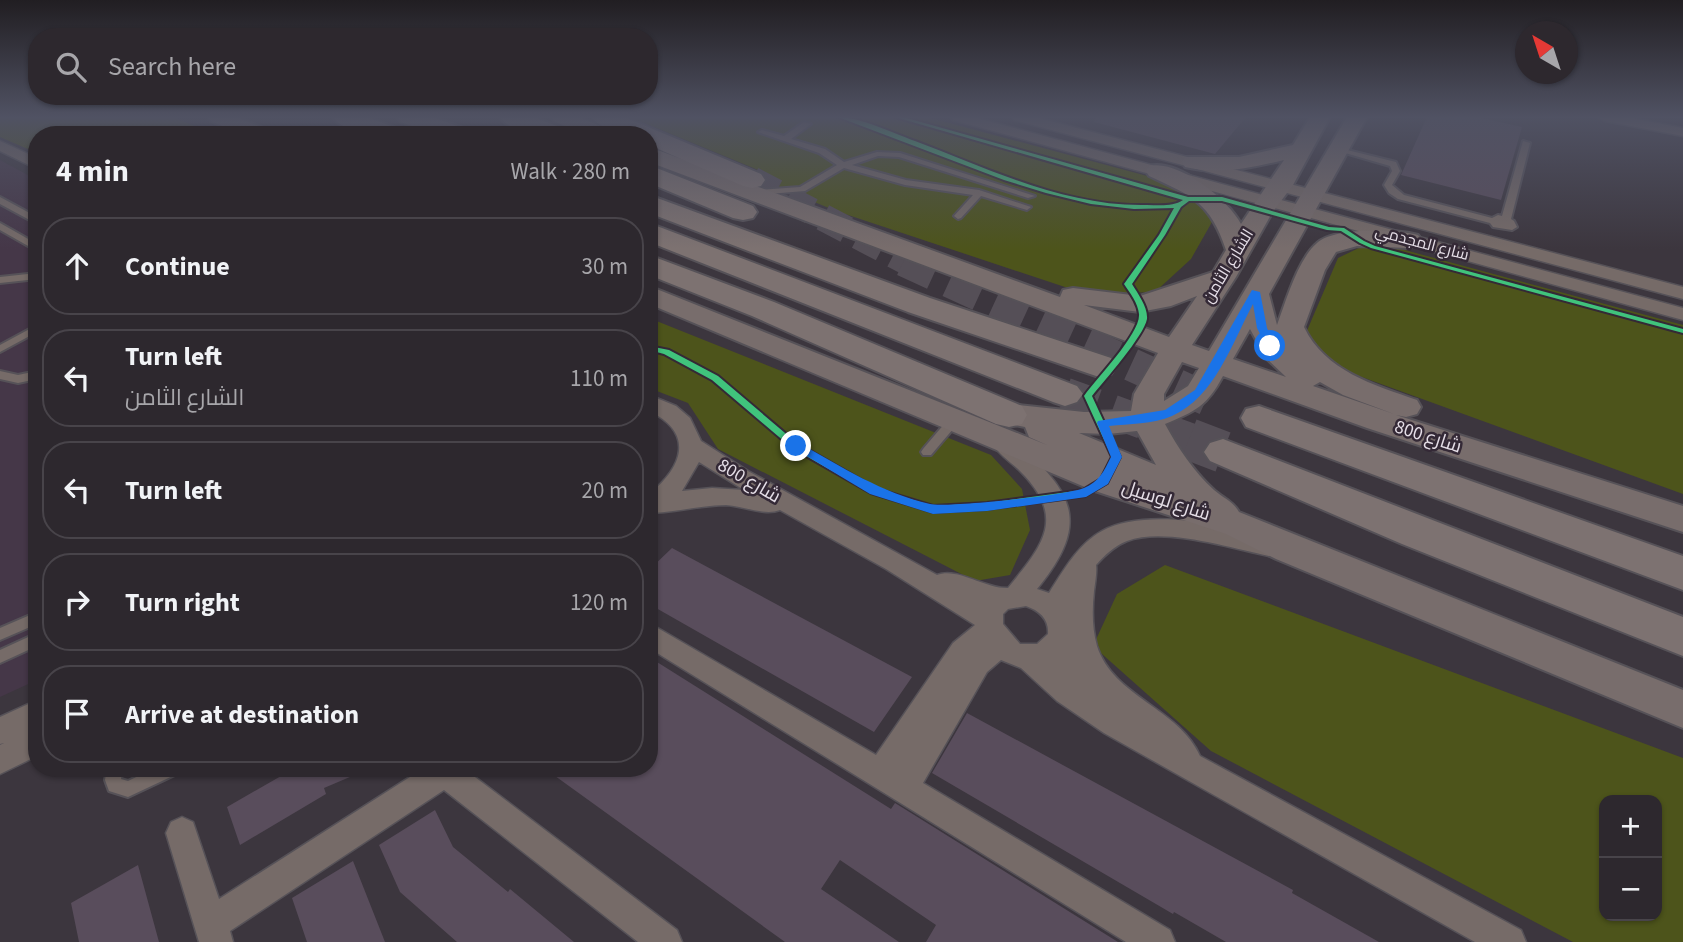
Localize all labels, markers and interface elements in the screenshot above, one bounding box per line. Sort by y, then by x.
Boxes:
north arrow [1515,21,1578,84]
search box [28,28,658,105]
icon: search [52,48,90,86]
text: Search here [108,48,236,85]
text: 4 min [56,150,129,193]
text: Walk · 280 m [511,155,630,188]
street label: شارع المجدمي [1372,220,1471,268]
street label: الشارع الثامن [1197,225,1259,307]
icon: ahead [58,247,96,285]
text: Continue [125,248,230,285]
text: 30 m [581,250,628,283]
route start [1254,330,1285,361]
text: Turn left [125,338,222,375]
icon: left [58,359,96,397]
text: 110 m [570,362,628,395]
text: الشارع الثامن [125,381,244,414]
street label: شارع 800 [1391,414,1465,460]
route end [780,430,811,461]
street label: شارع 800 [712,452,786,510]
icon: left [58,471,96,509]
text: Turn left [125,472,222,509]
text: 20 m [581,474,628,507]
street label: شارع لوسيل [1118,474,1214,528]
icon: right [58,583,96,621]
text: Turn right [125,584,240,621]
text: 120 m [570,586,628,619]
icon: arrive [58,695,96,733]
text: Arrive at destination [125,696,359,733]
map controls [1599,795,1662,921]
button: + [1599,795,1662,858]
button: − [1599,858,1662,921]

